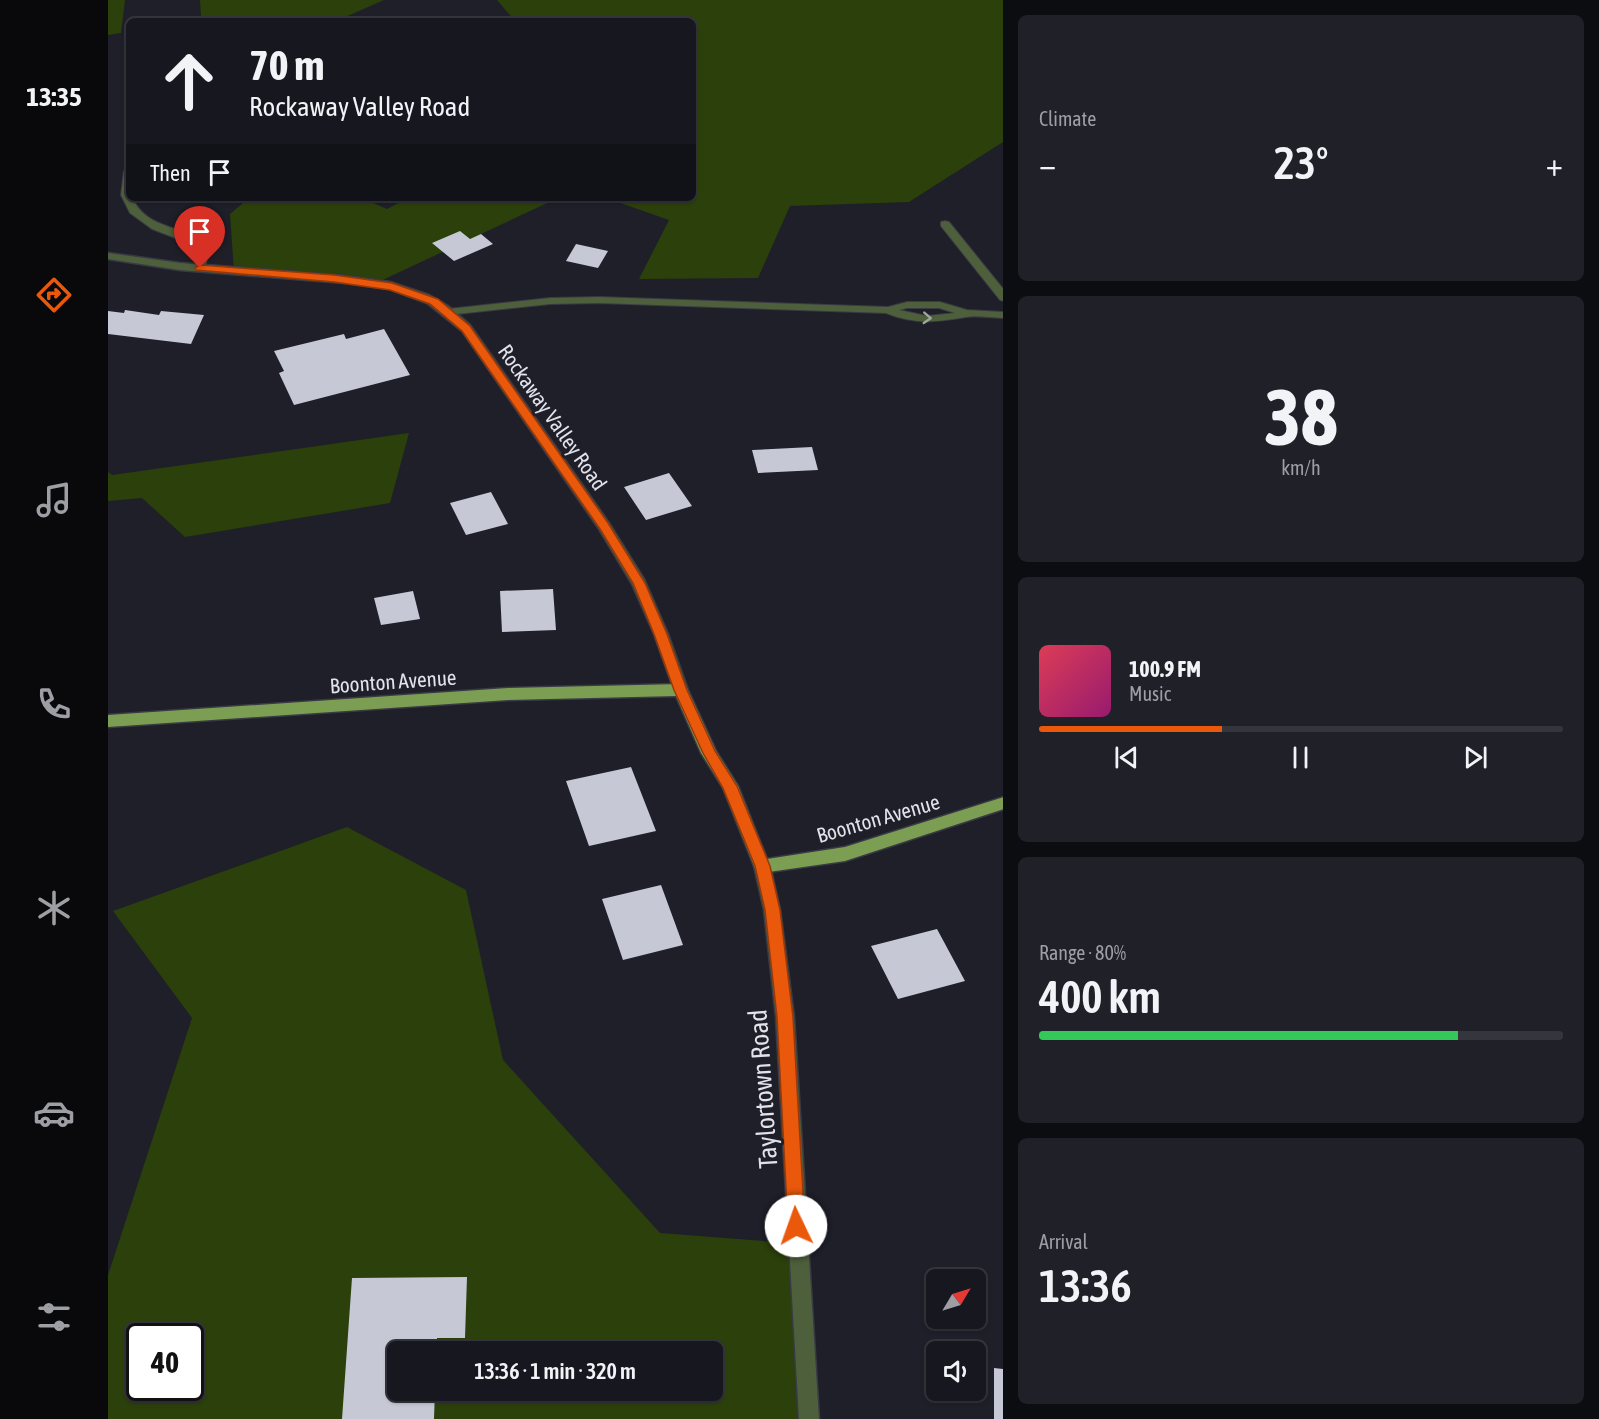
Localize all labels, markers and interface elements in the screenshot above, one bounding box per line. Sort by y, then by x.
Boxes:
text: 70 m [249,41,324,89]
icon: ahead [150,42,228,120]
text: 13:35 [26,81,82,112]
text: Rockaway Valley Road [249,91,470,122]
text: Climate [1039,107,1096,130]
text: 23° [1274,137,1328,189]
text: − [1039,145,1056,183]
text: + [1546,145,1563,183]
icon: arrive [203,156,236,189]
text: Then [150,160,191,186]
pin [174,206,225,268]
icon: arrive [183,215,216,248]
icon: directions [33,274,75,316]
one-way arrow [922,311,931,324]
street label: Rockaway Valley Road [494,340,612,494]
text: 38 [1264,372,1338,462]
text: km/h [1281,456,1321,479]
icon: music [33,479,75,521]
text: 100.9 FM [1129,656,1201,682]
street label: Boonton Avenue [329,665,457,697]
text: Music [1129,682,1171,705]
icon: phone [33,683,75,725]
icon: previous [1110,741,1143,774]
icon: pause [1284,741,1317,774]
icon: next [1459,741,1492,774]
street label: Boonton Avenue [814,789,942,847]
icon: climate [33,887,75,929]
text: Range · 80% [1039,941,1126,964]
text: 400 km [1039,971,1161,1023]
street label: Taylortown Road [742,1009,784,1169]
icon: car [33,1092,75,1134]
position arrow [764,1194,828,1258]
text: Arrival [1039,1230,1088,1253]
text: 13:36 [1039,1260,1132,1312]
north arrow [926,1269,986,1329]
map controls [926,1269,986,1401]
icon: filters [33,1296,75,1338]
speed limit sign: 40 [126,1323,204,1401]
button: sound [926,1341,986,1401]
text: 13:36 · 1 min · 320 m [474,1358,636,1384]

